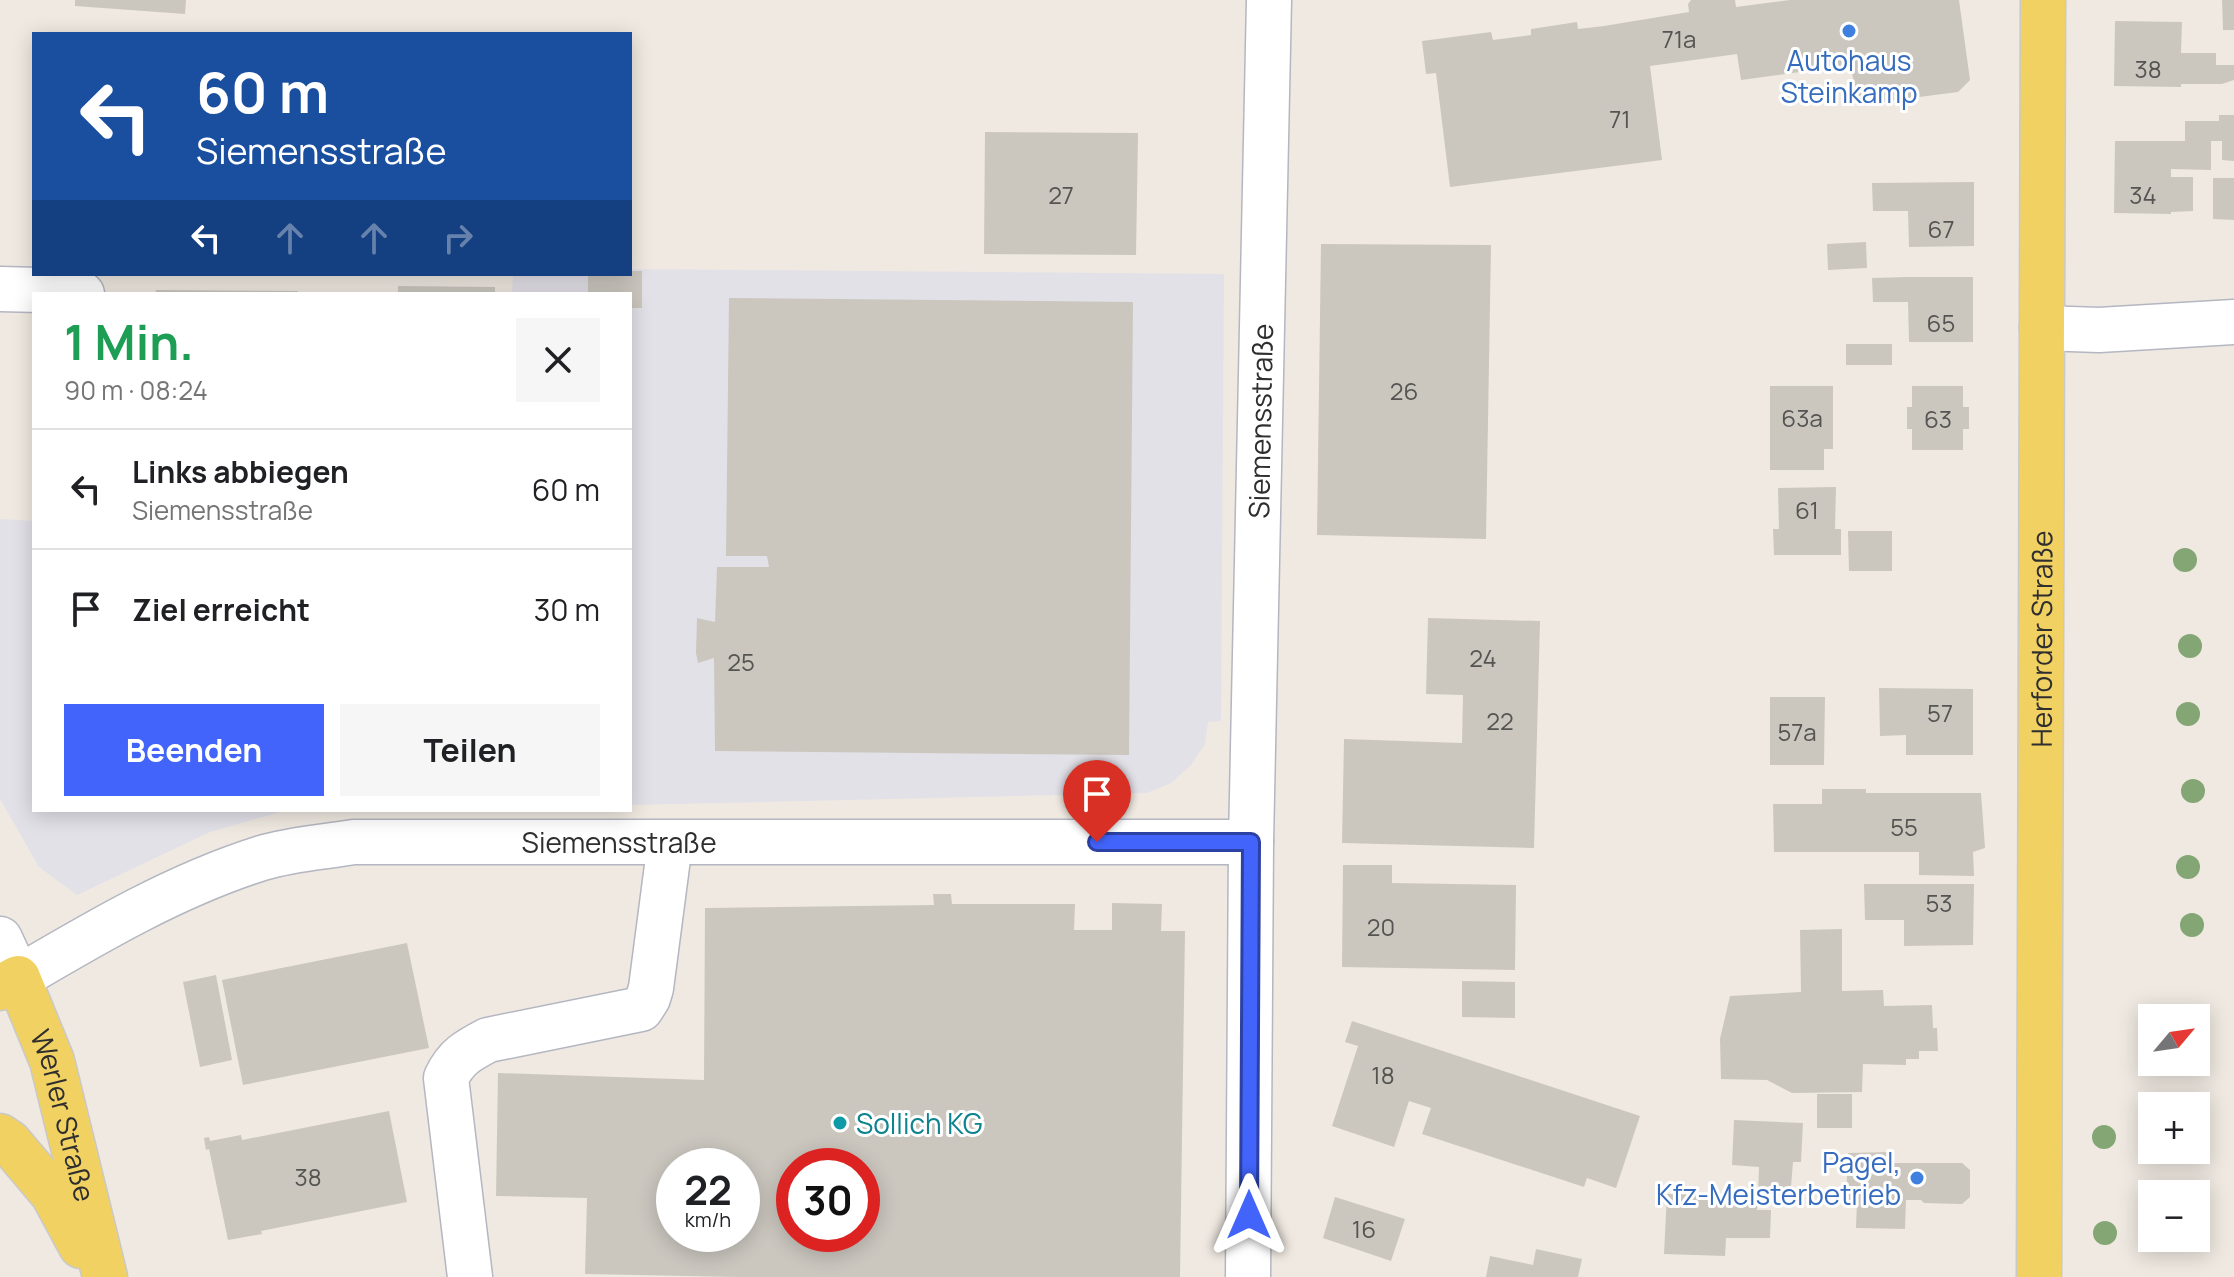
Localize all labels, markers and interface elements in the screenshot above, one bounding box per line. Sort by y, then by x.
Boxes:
house number: 71a [1662,22,1696,55]
marker: Autohaus Steinkamp [1840,22,1858,40]
place label: Autohaus Steinkamp [1780,41,1918,111]
house number: 38 [2134,52,2162,85]
text: 60 m [196,53,329,130]
icon: left [64,64,168,168]
house number: 71 [1609,102,1631,135]
text: Siemensstraße [196,126,446,175]
house number: 27 [1048,178,1074,211]
house number: 34 [2129,178,2157,211]
house number: 67 [1928,212,1954,245]
icon: left [184,216,228,260]
icon: ahead [268,216,312,260]
icon: ahead [352,216,396,260]
icon: right [436,216,480,260]
house number: 65 [1927,306,1955,339]
text: 1 Min. [64,309,194,374]
button: close [516,318,600,402]
street label: Siemensstraße [1239,323,1281,519]
text: 90 m · 08:24 [64,372,208,408]
house number: 26 [1390,374,1418,407]
house number: 63a [1781,401,1823,434]
house number: 63 [1924,402,1952,435]
text: Links abbiegen [132,451,349,492]
icon: left [64,467,108,511]
text: 60 m [532,469,600,510]
text: Siemensstraße [132,492,313,528]
house number: 61 [1795,493,1819,526]
street label: Herforder Straße [2022,531,2060,747]
icon: arrive [64,587,108,631]
text: Ziel erreicht [132,589,310,630]
text: 30 m [534,589,600,630]
house number: 24 [1469,641,1497,674]
house number: 25 [727,645,755,678]
house number: 57 [1927,696,1953,729]
button: Beenden [64,704,324,796]
button: Teilen [340,704,600,796]
house number: 22 [1486,704,1514,737]
house number: 57a [1777,715,1817,748]
pin [1063,760,1131,842]
icon: arrive [1075,772,1119,816]
house number: 55 [1890,810,1918,843]
street label: Siemensstraße [522,823,717,861]
house number: 53 [1925,886,1953,919]
house number: 20 [1367,910,1395,943]
north arrow [2138,1004,2210,1076]
map controls [2138,1004,2210,1252]
street label: Werler Straße [22,1024,105,1205]
house number: 18 [1371,1058,1395,1091]
button: + [2138,1092,2210,1164]
place label: Sollich KG [856,1104,983,1142]
marker: Sollich KG [831,1114,849,1132]
place label: Pagel, Kfz-Meisterbetrieb [1656,1143,1901,1213]
speed limit sign: 30 [776,1148,880,1252]
house number: 38 [294,1160,322,1193]
text: 22 [684,1162,732,1217]
marker: Pagel, Kfz-Meisterbetrieb [1908,1169,1926,1187]
position arrow [1207,1173,1291,1257]
button: − [2138,1180,2210,1252]
text: km/h [685,1206,731,1233]
house number: 16 [1352,1212,1376,1245]

